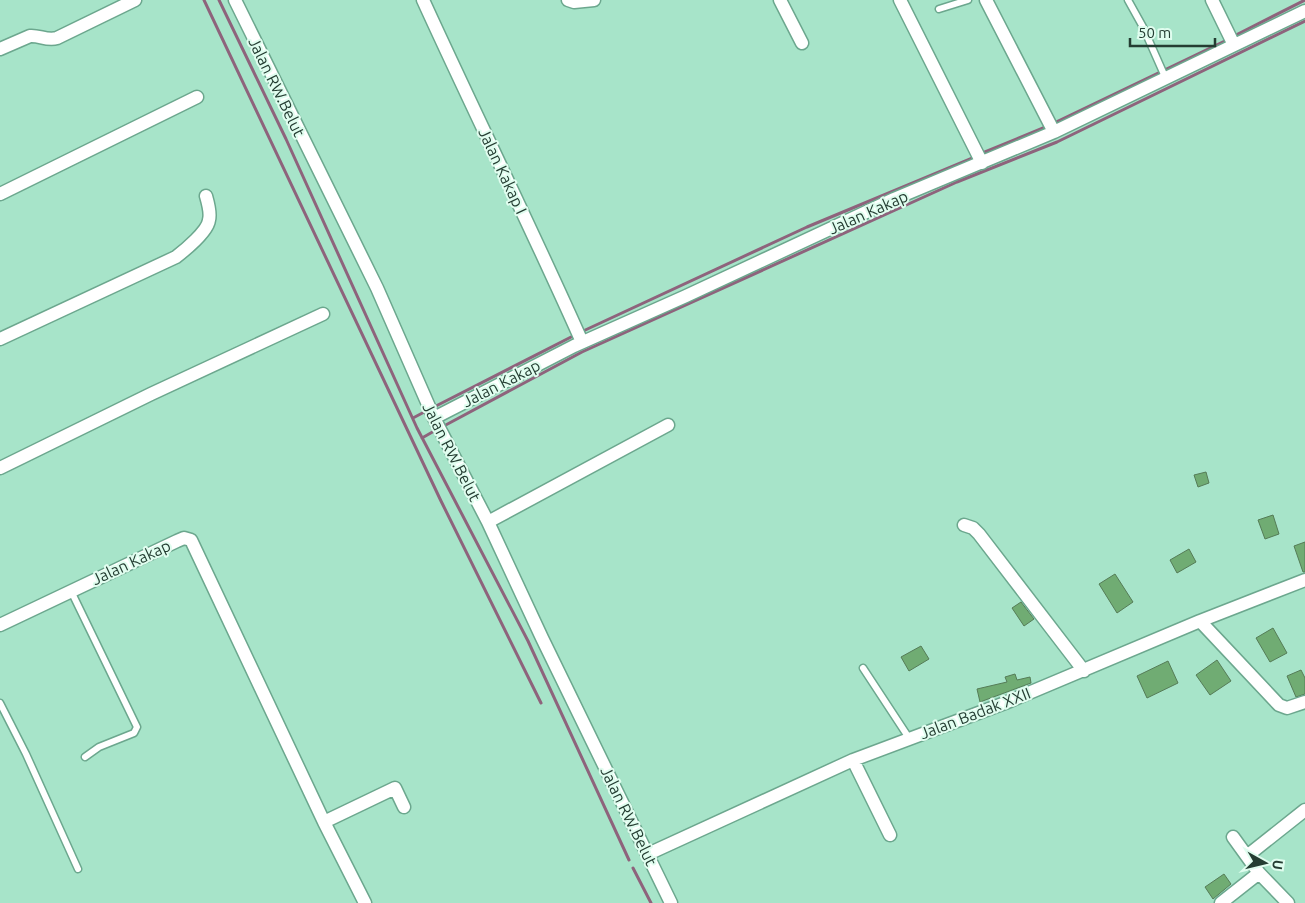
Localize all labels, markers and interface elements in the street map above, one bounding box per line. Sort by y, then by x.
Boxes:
scale bar [1130,15,1215,47]
text: 50 m [1138,24,1171,41]
street label: Jalan RW.Belut [245,34,309,140]
street label: Jalan Kakap I [475,125,531,217]
street label: Jalan Kakap [826,187,910,237]
street label: Jalan Kakap [459,356,543,410]
street label: Jalan RW.Belut [419,400,485,505]
street label: Jalan Kakap [89,536,173,588]
street label: Jalan Badak XXII [917,684,1033,742]
street label: Jalan RW.Belut [597,763,661,869]
north arrow [1240,838,1290,888]
text: U [1269,859,1286,871]

